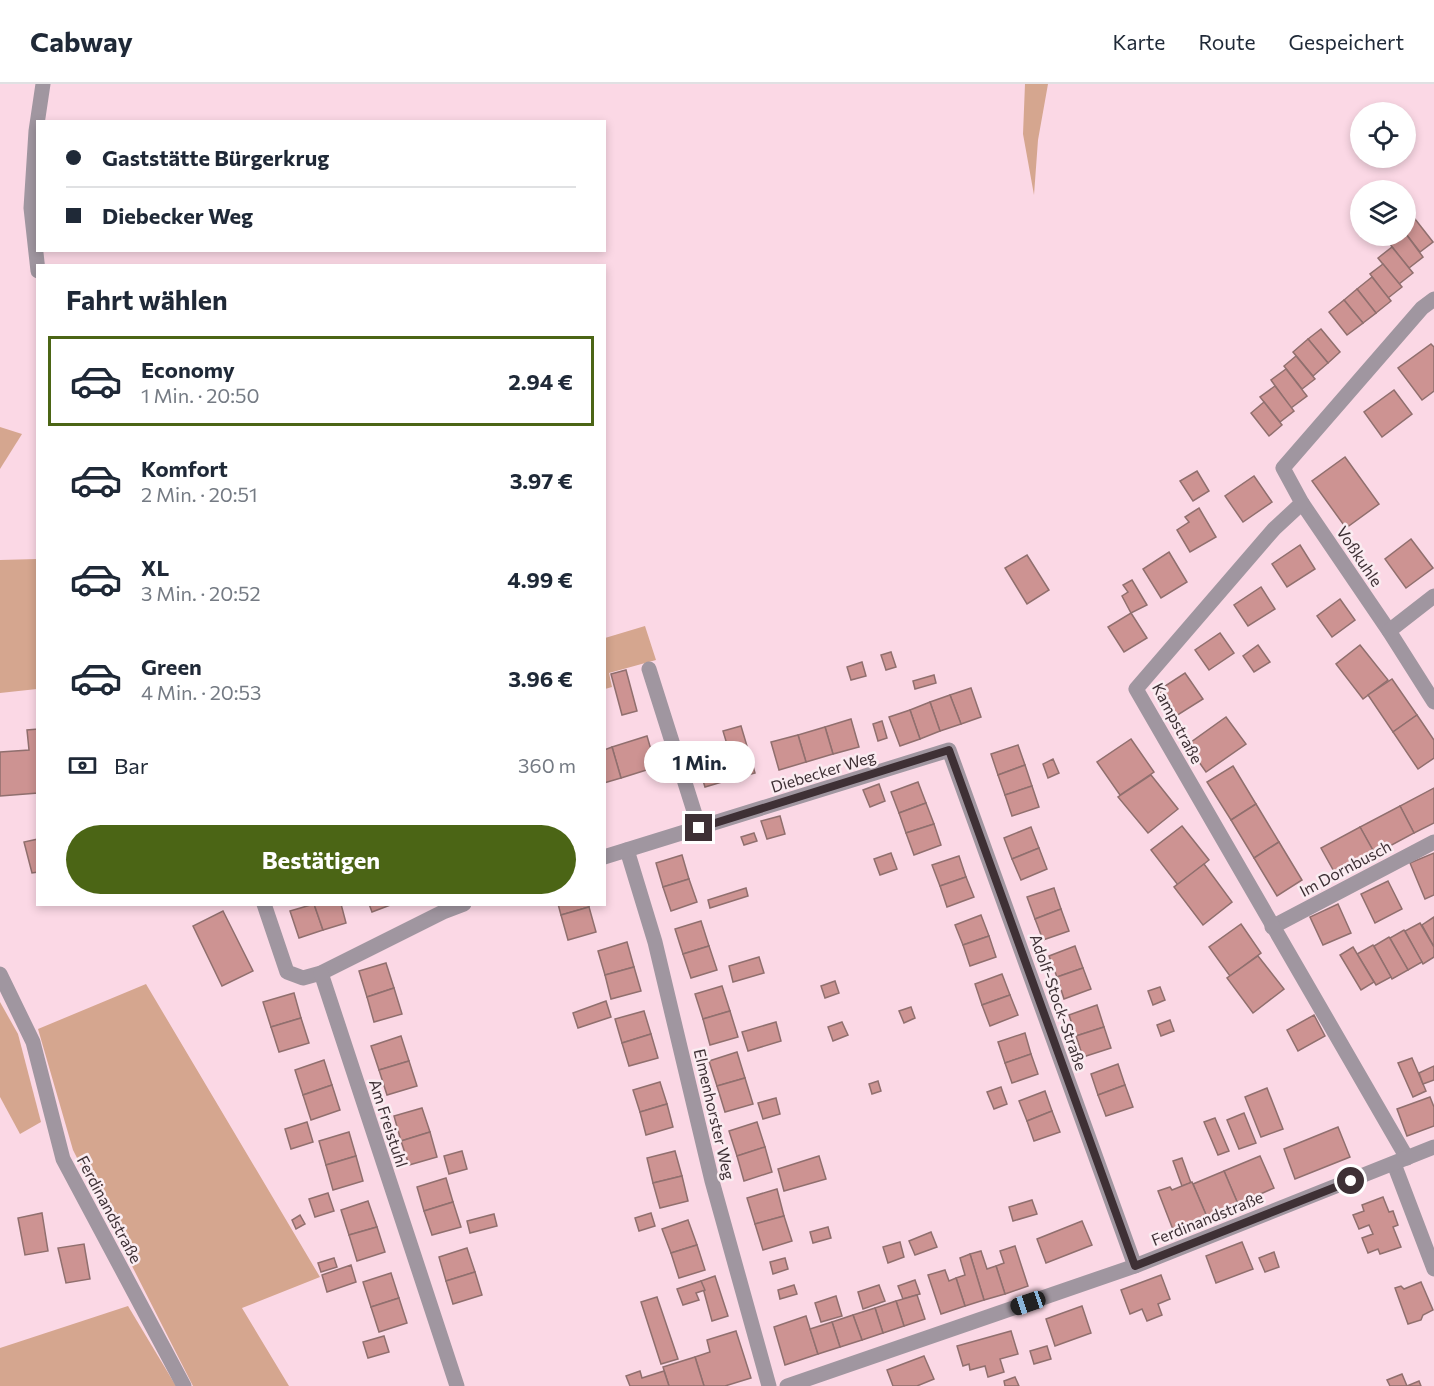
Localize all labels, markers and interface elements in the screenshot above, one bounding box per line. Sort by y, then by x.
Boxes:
text: Cabway [30,24,133,58]
text: Karte [1112,29,1165,54]
text: Route [1198,29,1256,54]
text: Gespeichert [1289,29,1404,54]
map controls [1350,102,1416,246]
button: locate [1350,102,1416,168]
text: Gaststätte Bürgerkrug [102,144,329,171]
button: layers [1350,180,1416,246]
text: Diebecker Weg [102,202,253,229]
text: Fahrt wählen [66,283,228,316]
icon: car [69,354,123,408]
text: Economy [141,356,235,383]
text: 2.94 € [508,368,573,395]
text: 1 Min. · 20:50 [141,383,260,407]
icon: car [69,453,123,507]
text: Komfort [141,455,228,482]
text: 3.97 € [510,467,573,494]
text: 2 Min. · 20:51 [141,482,258,506]
street label: Voßkuhle [1333,522,1387,590]
icon: car [69,552,123,606]
text: XL [141,554,169,581]
text: 4.99 € [507,566,573,593]
text: 3 Min. · 20:52 [141,581,260,605]
icon: car [69,651,123,705]
text: Green [141,653,202,680]
text: 3.96 € [508,665,573,692]
street label: Kampstraße [1149,679,1207,767]
text: 4 Min. · 20:53 [141,680,261,704]
callout: 1 Min. [644,741,754,783]
street label: Diebecker Weg [768,746,878,796]
icon: cash [66,749,99,782]
text: 1 Min. [672,750,727,774]
text: Bar [114,752,149,779]
text: 360 m [518,753,576,777]
route end [685,814,712,841]
button: Bestätigen [66,825,576,894]
street label: Im Dornbusch [1296,836,1394,900]
street label: Adolf-Stock-Straße [1027,931,1091,1073]
street label: Elmenhorster Weg [691,1047,739,1182]
street label: Am Freistuhl [366,1076,412,1170]
street label: Ferdinandstraße [74,1152,146,1266]
route start [1337,1167,1364,1194]
street label: Ferdinandstraße [1148,1187,1266,1249]
car [1008,1289,1048,1317]

